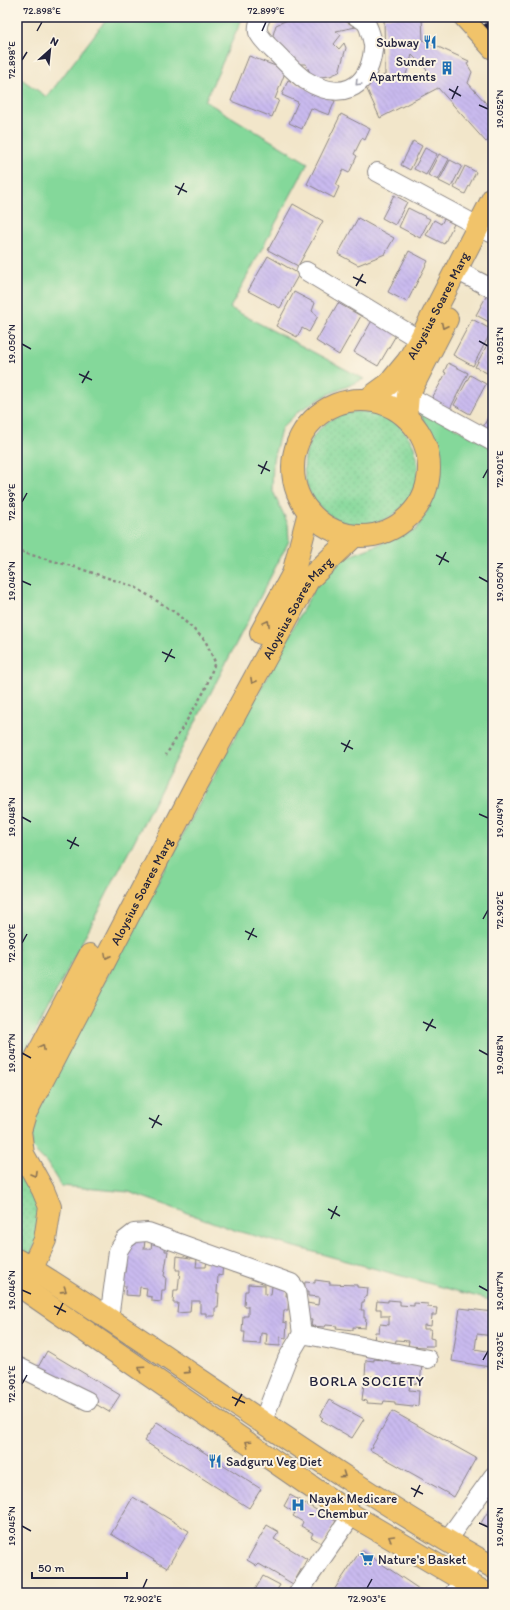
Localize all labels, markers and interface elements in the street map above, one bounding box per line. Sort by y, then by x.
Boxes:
text: 72.898°E [23,4,61,17]
text: 72.899°E [247,4,285,17]
north arrow [30,30,70,70]
text: N [48,34,61,49]
restaurant icon: Subway [422,34,438,50]
place label: Subway [376,35,419,50]
text: 72.898°E [5,41,18,79]
place label: Sunder Apartments [370,54,437,84]
building icon: Sunder Apartments [439,60,455,76]
one-way arrow [355,78,363,85]
text: 19.052°N [493,89,506,128]
street label: Aloysius Soares Marg [403,249,472,362]
one-way arrow [441,322,449,330]
text: 19.050°N [5,324,18,364]
text: 19.051°N [493,327,506,365]
text: 72.901°E [493,450,506,488]
text: 72.899°E [5,483,18,521]
street label: Aloysius Soares Marg [259,553,335,661]
text: 19.049°N [5,561,18,601]
text: 19.050°N [493,562,506,602]
one-way arrow [262,620,270,627]
one-way arrow [250,676,258,684]
text: 19.048°N [5,797,18,837]
text: 19.049°N [493,798,506,838]
street label: Aloysius Soares Marg [107,835,175,947]
text: 72.902°E [493,891,506,929]
text: 72.900°E [5,923,18,962]
one-way arrow [104,952,112,959]
text: 19.047°N [5,1033,18,1073]
text: 19.048°N [493,1035,506,1075]
one-way arrow [37,1044,45,1051]
one-way arrow [30,1170,37,1177]
text: 19.046°N [5,1270,18,1310]
text: 19.047°N [493,1271,506,1311]
one-way arrow [60,1285,67,1293]
text: 72.903°E [493,1332,506,1370]
text: 72.901°E [5,1365,18,1403]
one-way arrow [138,1366,145,1374]
one-way arrow [184,1367,191,1374]
district label: BORLA SOCIETY [309,1373,425,1390]
one-way arrow [245,1441,252,1448]
restaurant icon: Sadguru Veg Diet [207,1453,223,1469]
place label: Sadguru Veg Diet [226,1454,322,1469]
one-way arrow [339,1470,346,1478]
place label: Nayak Medicare - Chembur [309,1491,397,1521]
hospital icon: Nayak Medicare - Chembur [290,1497,306,1513]
text: 19.045°N [5,1506,18,1546]
text: 19.046°N [493,1507,506,1547]
one-way arrow [388,1536,395,1543]
supermarket icon: Nature's Basket [359,1551,375,1567]
place label: Nature's Basket [378,1552,467,1567]
scale bar [32,1554,127,1580]
text: 50 m [38,1561,64,1575]
text: 72.902°E [124,1592,162,1605]
text: 72.903°E [348,1592,386,1605]

